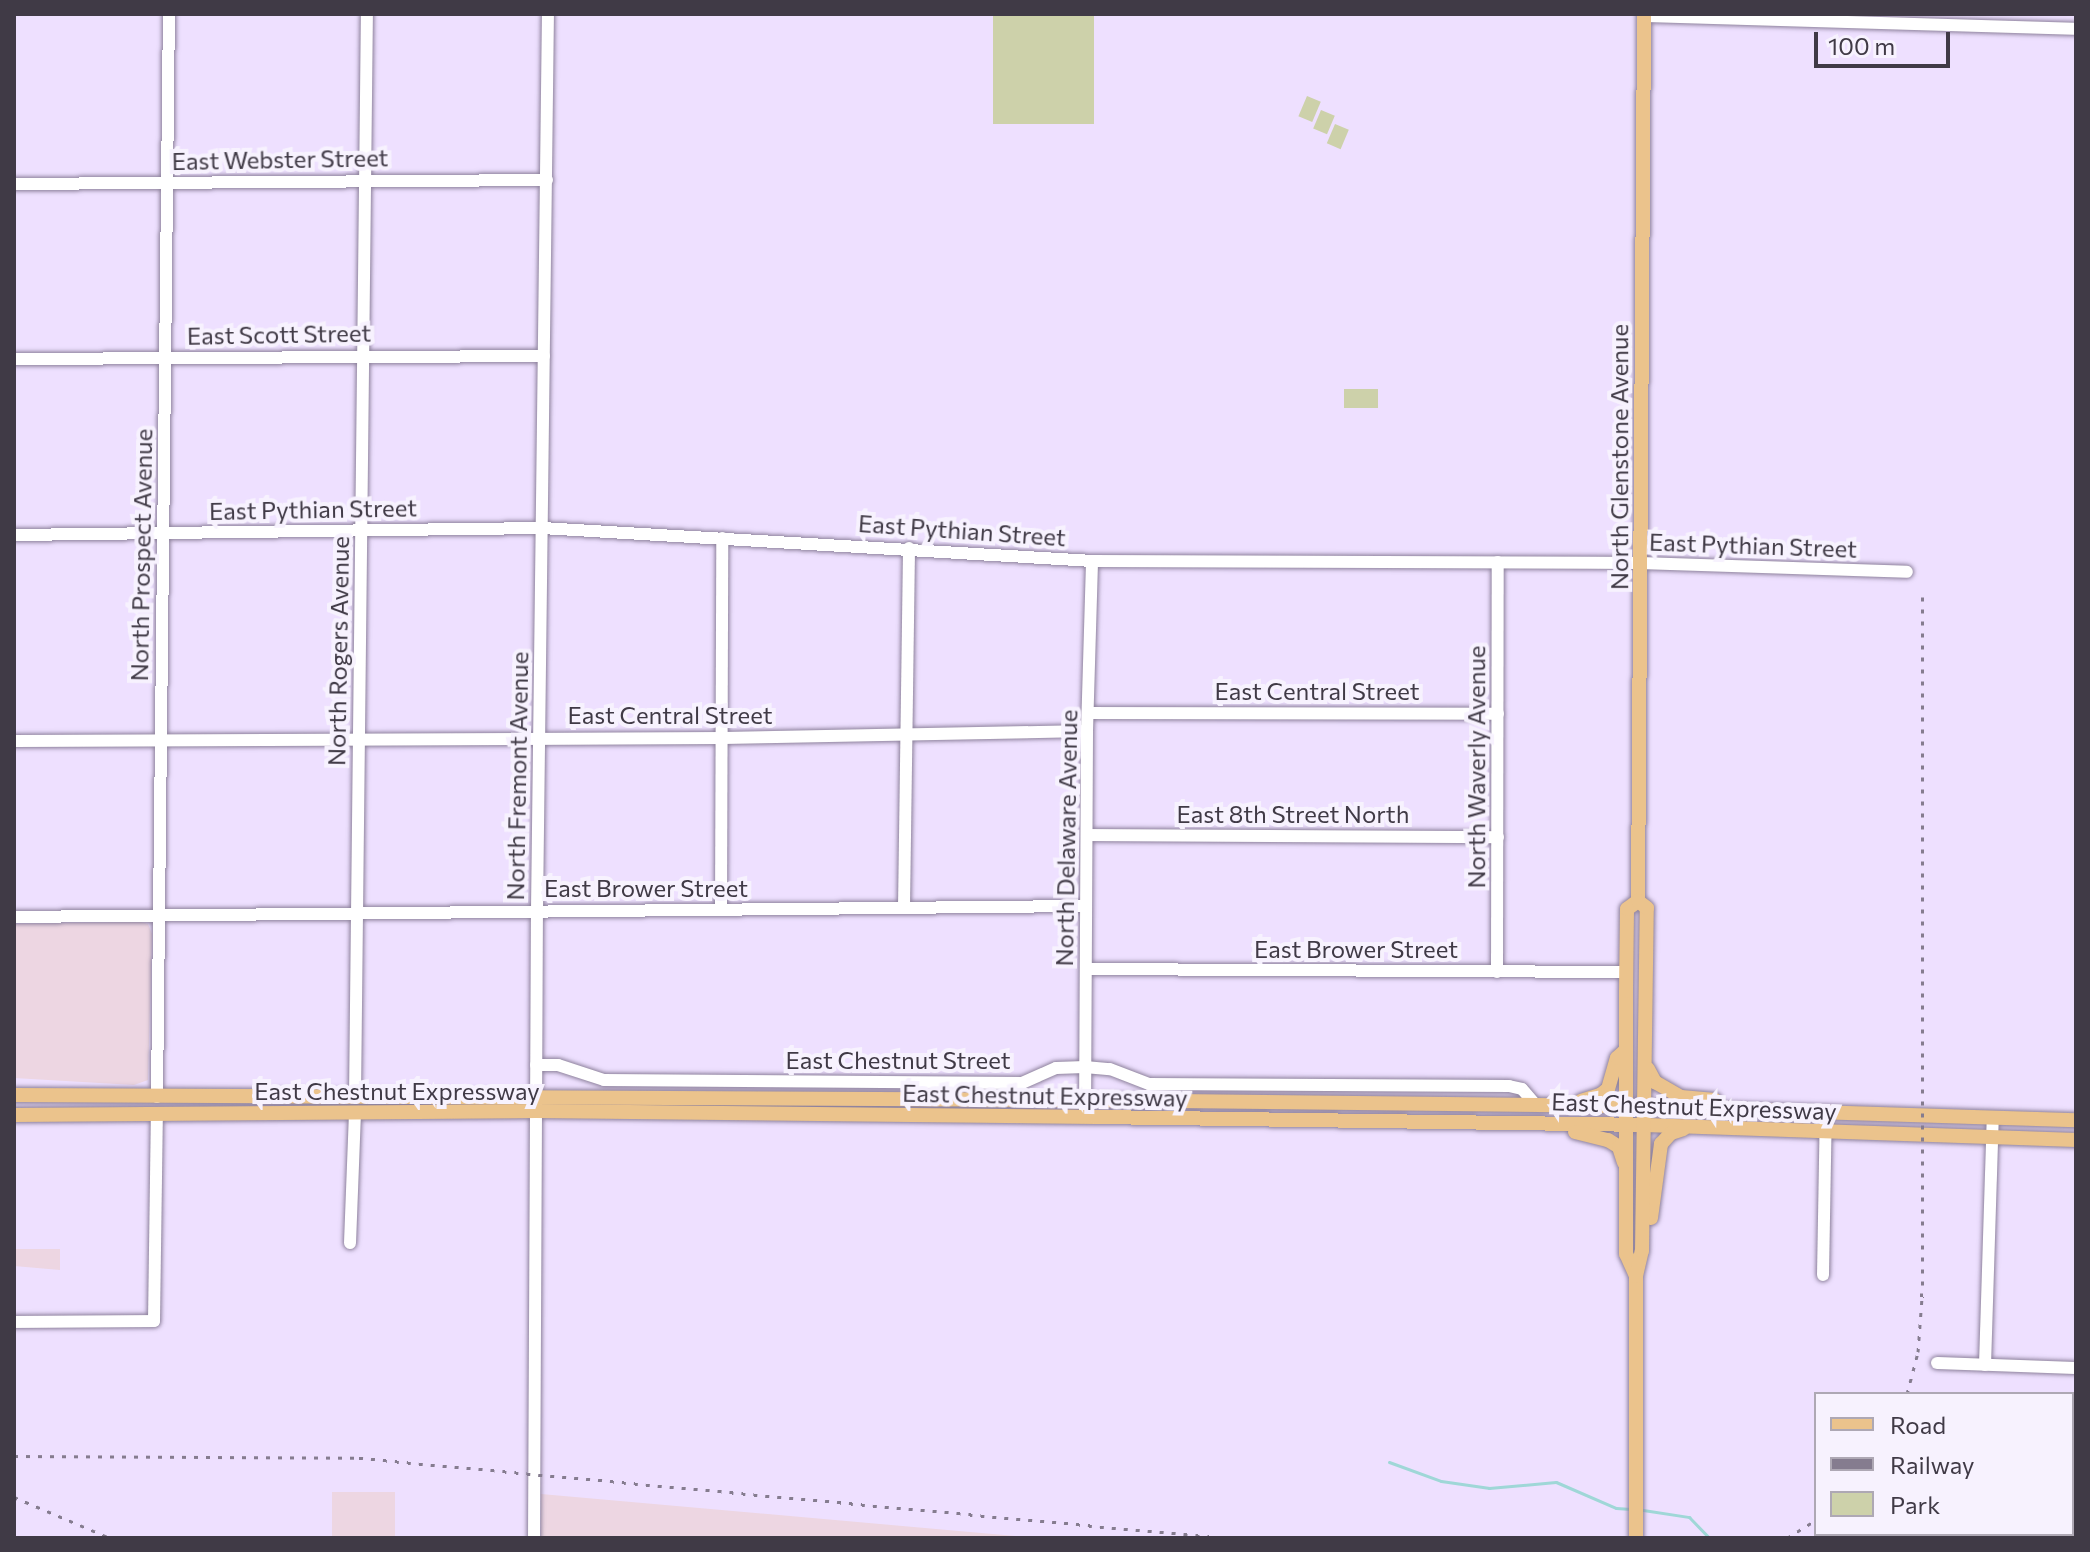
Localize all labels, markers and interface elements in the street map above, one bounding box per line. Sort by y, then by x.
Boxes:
scale bar [1818,16,1954,66]
text: 100 m [1828,31,1895,60]
street label: East Webster Street [171,143,389,175]
street label: East Scott Street [187,318,371,350]
street label: North Glenstone Avenue [1605,324,1633,590]
street label: North Prospect Avenue [124,428,158,682]
street label: East Pythian Street [209,493,417,525]
street label: East Pythian Street [857,508,1067,552]
street label: East Pythian Street [1649,527,1857,563]
street label: North Rogers Avenue [322,536,354,766]
street label: North Waverly Avenue [1462,646,1490,888]
street label: North Fremont Avenue [500,651,534,901]
street label: East Central Street [1214,677,1420,705]
street label: East Central Street [567,701,773,729]
street label: North Delaware Avenue [1049,709,1083,967]
street label: East 8th Street North [1177,800,1409,828]
street label: East Brower Street [544,874,748,902]
street label: East Brower Street [1254,935,1458,963]
street label: East Chestnut Street [785,1046,1011,1074]
street label: East Chestnut Expressway [254,1077,540,1105]
street label: East Chestnut Expressway [902,1078,1188,1112]
street label: East Chestnut Expressway [1551,1087,1837,1125]
legend [1814,1392,2074,1536]
text: Road [1890,1410,1946,1439]
text: Railway [1890,1450,1975,1479]
text: Park [1890,1490,1940,1519]

